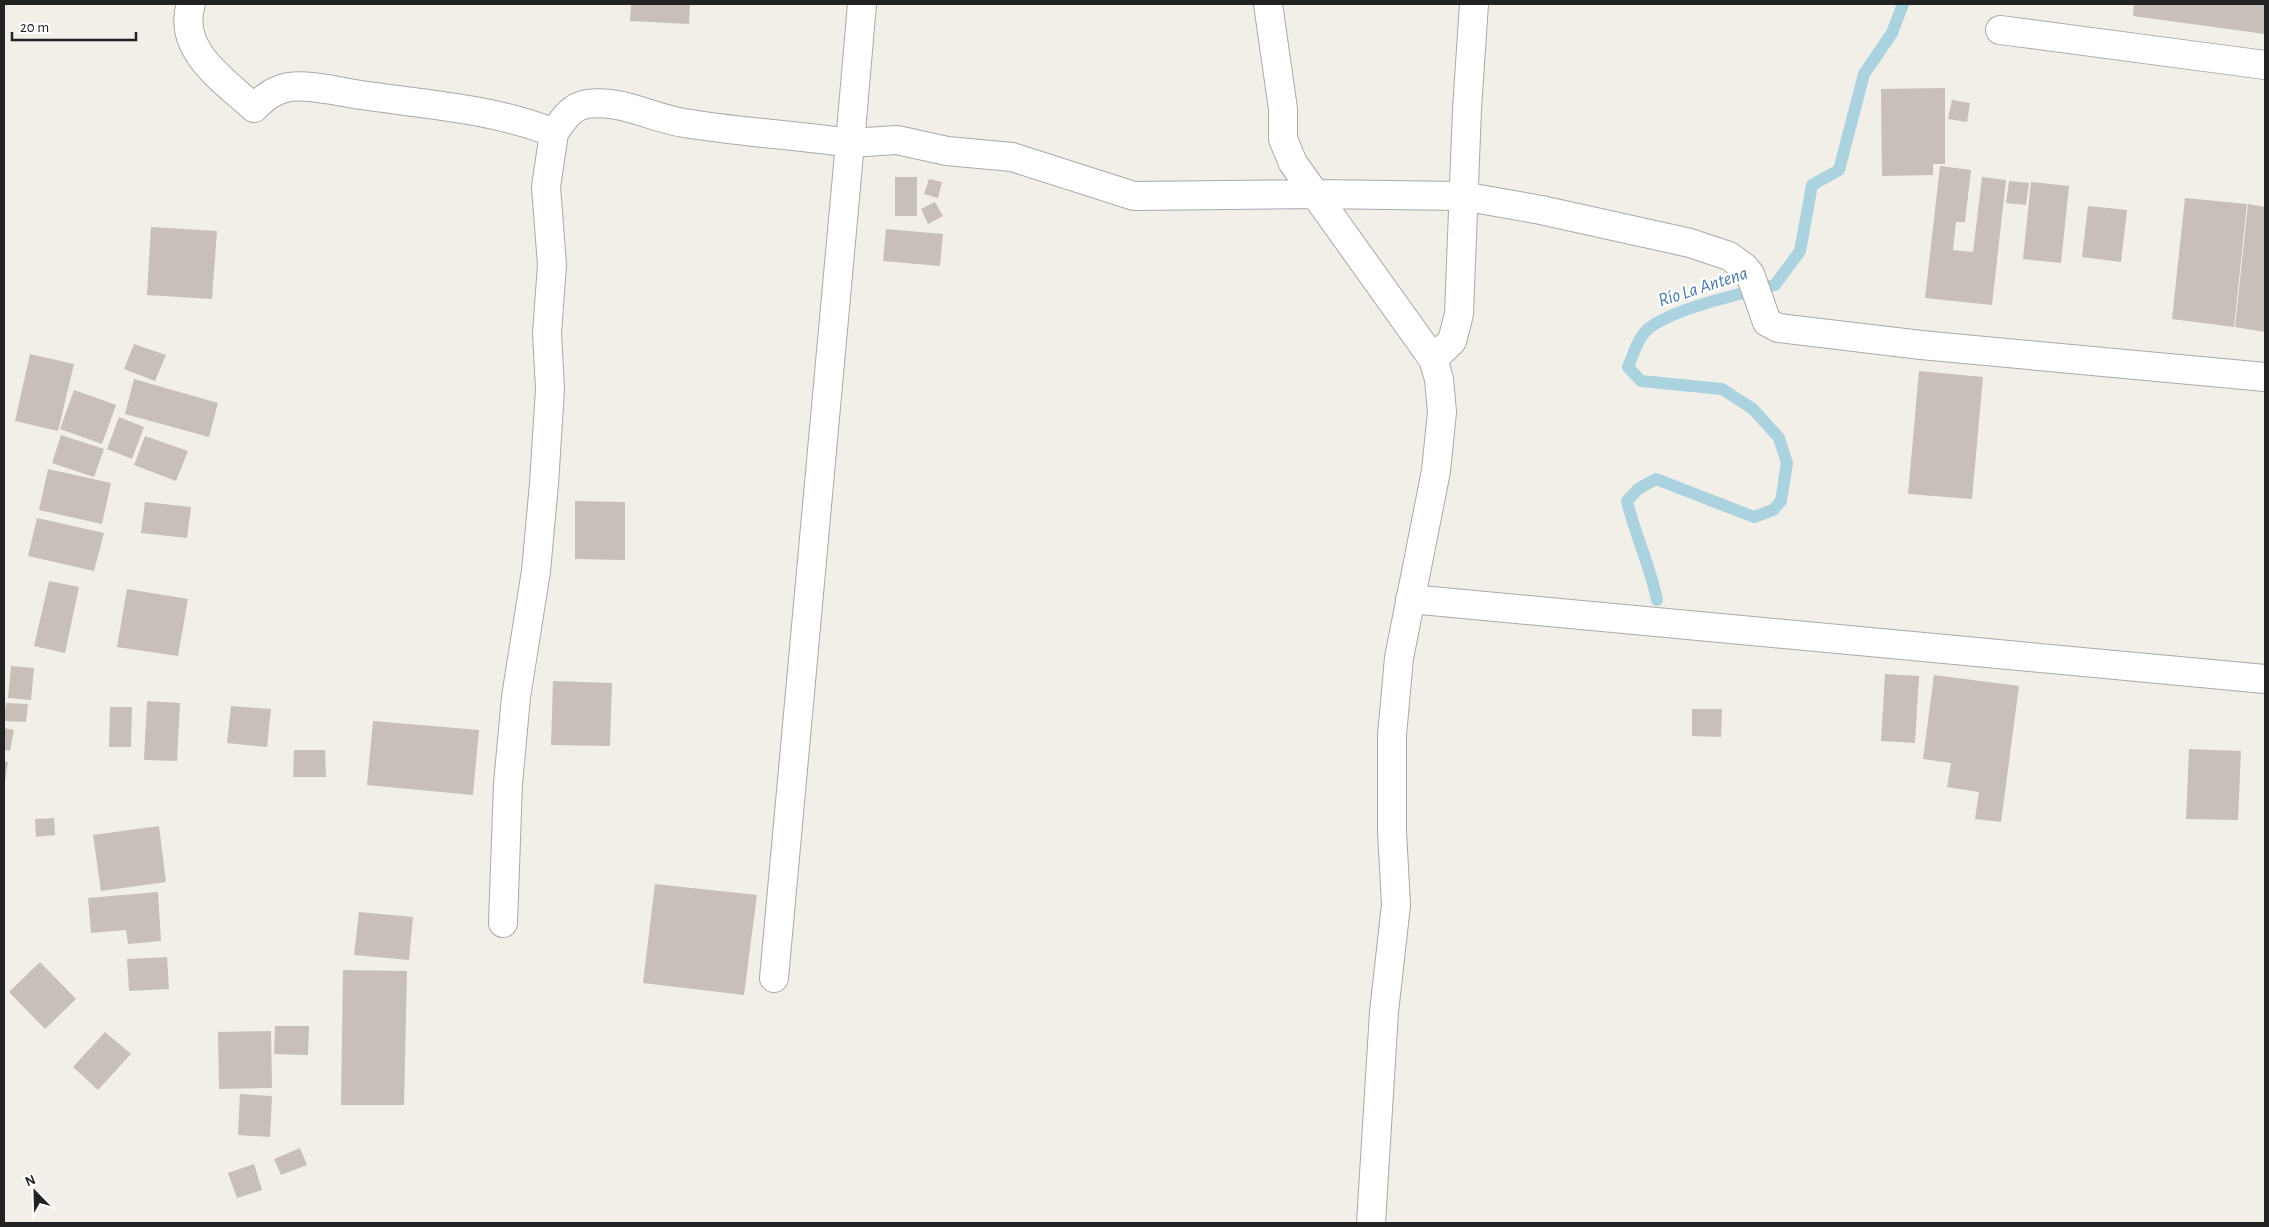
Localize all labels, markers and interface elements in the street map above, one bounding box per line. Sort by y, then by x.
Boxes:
scale bar [12,10,136,42]
text: 20 m [20,20,49,35]
water label: Río La Antena [1656,264,1750,310]
north arrow [10,1167,60,1217]
text: N [23,1173,38,1189]

